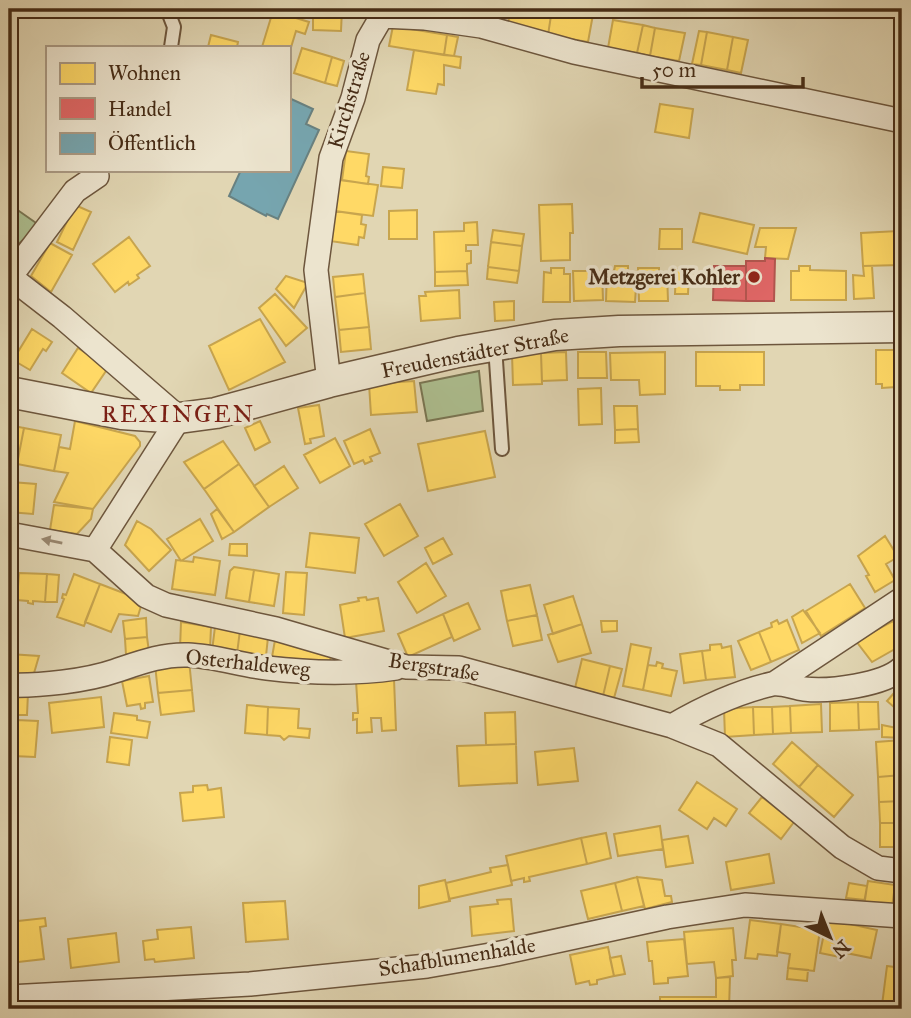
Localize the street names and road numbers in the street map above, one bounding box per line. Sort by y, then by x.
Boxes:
street label: Kirchstraße [322,48,376,152]
street label: Freudenstädter Straße [379,322,571,384]
street label: Osterhaldeweg [184,644,312,682]
street label: Bergstraße [387,647,482,687]
street label: Schafblumenhalde [377,932,538,982]

